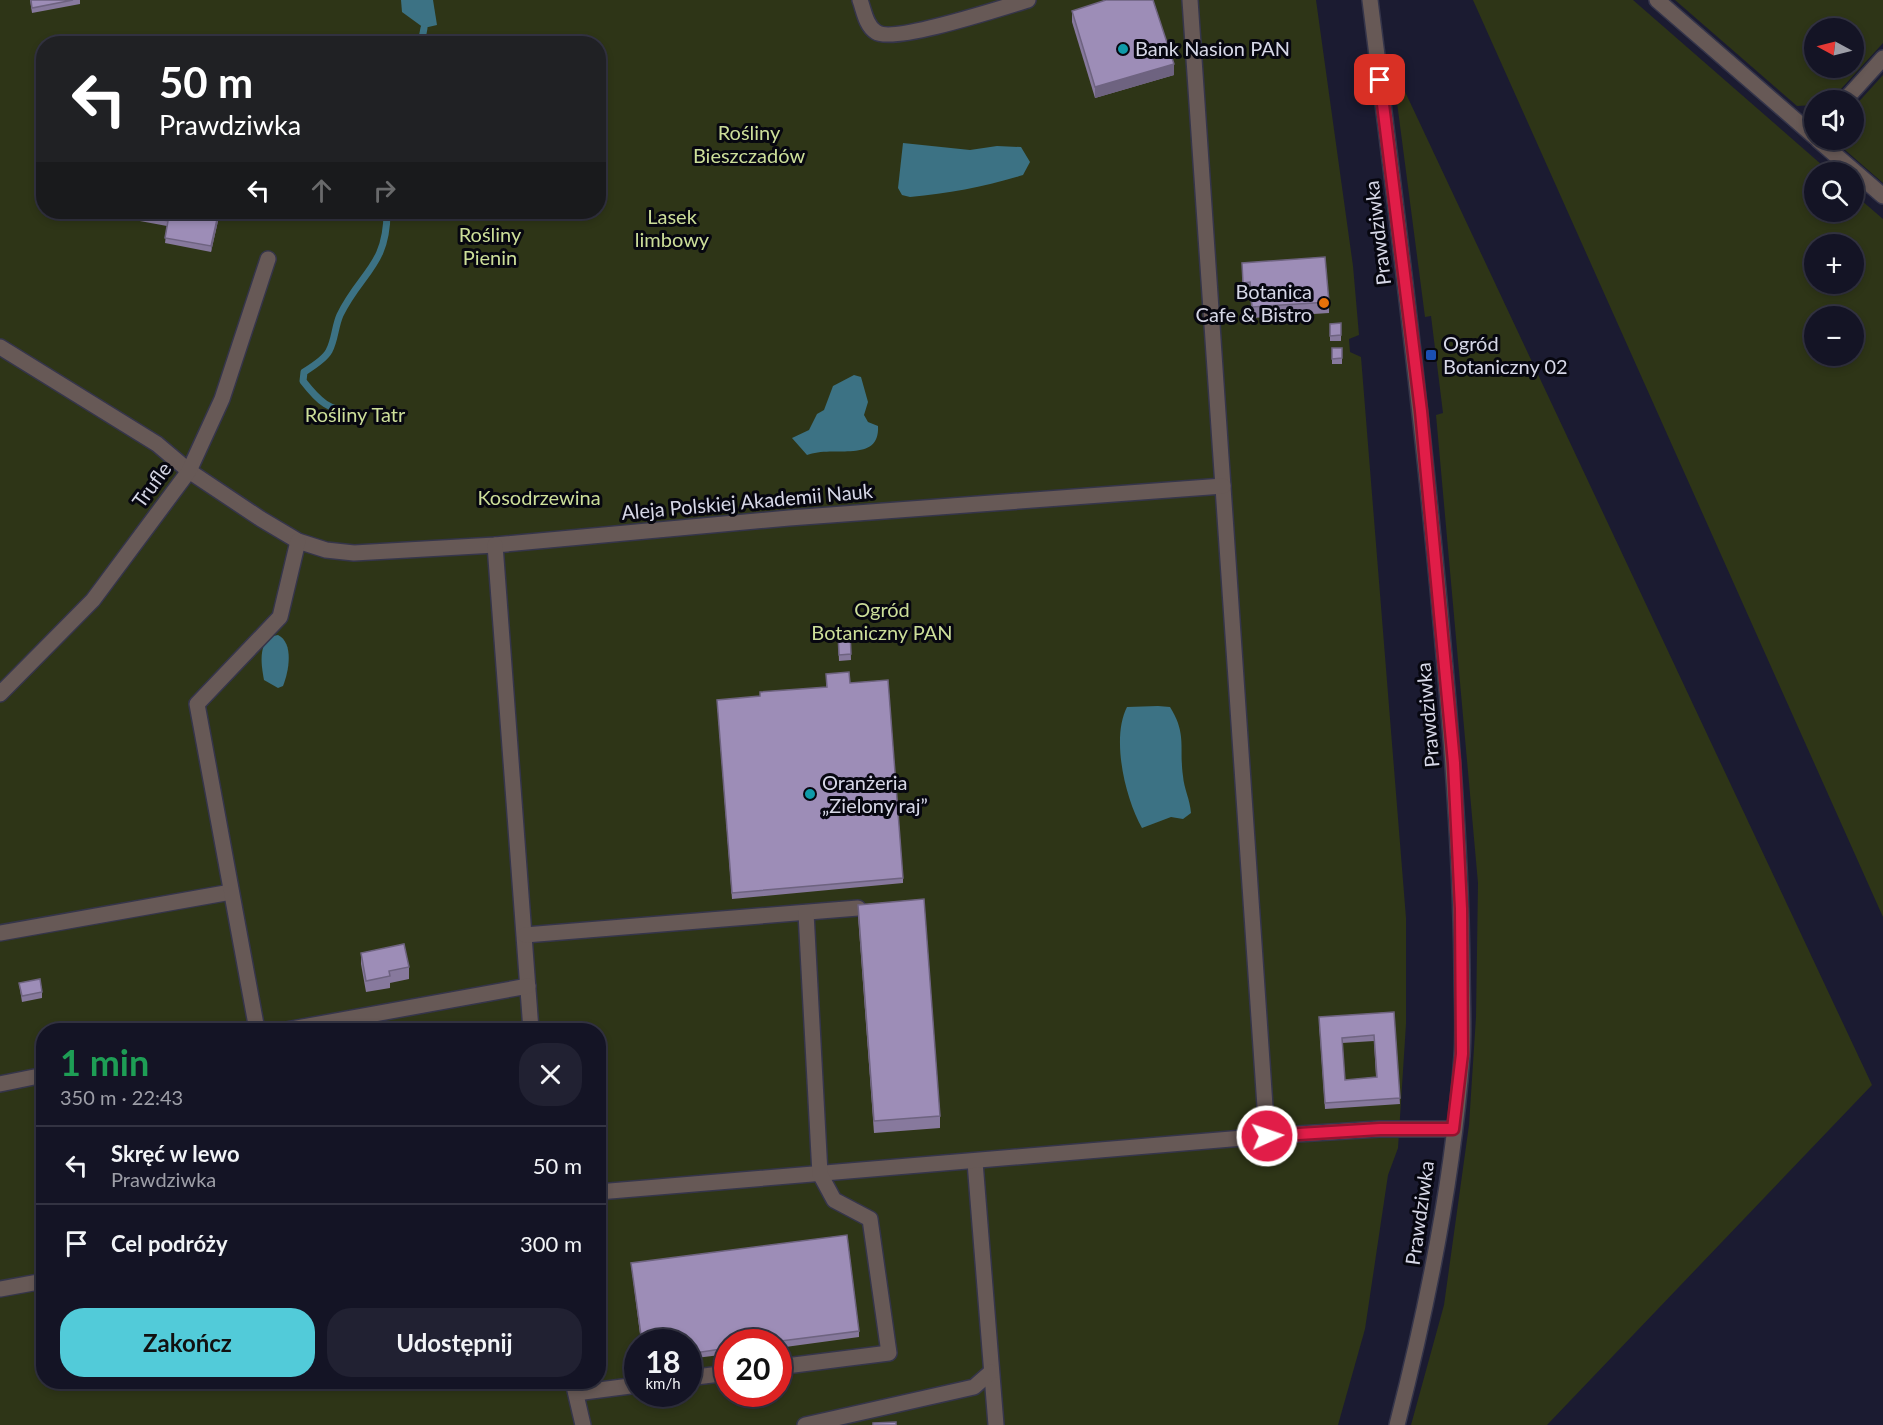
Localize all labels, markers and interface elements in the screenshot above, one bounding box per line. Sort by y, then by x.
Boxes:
north arrow [1804,18,1864,78]
map controls [1804,18,1864,366]
place label: Bank Nasion PAN [1135,36,1290,60]
marker: Bank Nasion PAN [1116,42,1130,56]
pin [1354,54,1405,105]
text: 50 m [159,57,253,107]
icon: left [60,60,138,138]
icon: arrive [1363,63,1396,96]
button: sound [1804,90,1864,150]
text: Prawdziwka [159,108,301,141]
park label: Rośliny Bieszczadów [693,120,805,167]
button: search [1804,162,1864,222]
icon: left [242,174,275,207]
icon: ahead [305,174,338,207]
icon: right [368,174,401,207]
street label: Prawdziwka [1359,179,1395,287]
park label: Lasek limbowy [635,204,710,251]
park label: Rośliny Pienin [459,222,522,269]
button: + [1804,234,1864,294]
place label: Botanica Cafe & Bistro [1196,279,1312,326]
marker: Botanica Cafe & Bistro [1317,296,1331,310]
button: − [1804,306,1864,366]
place label: Ogród Botaniczny 02 [1443,331,1568,378]
marker: Ogród Botaniczny 02 [1424,348,1438,362]
park label: Rośliny Tatr [305,402,406,426]
street label: Trufle [127,457,176,512]
street label: Aleja Polskiej Akademii Nauk [620,478,874,524]
park label: Kosodrzewina [477,485,601,509]
park label: Ogród Botaniczny PAN [811,597,953,644]
street label: Prawdziwka [1410,662,1444,769]
place label: Oranżeria „Zielony raj” [822,770,928,817]
marker: Oranżeria „Zielony raj” [803,787,817,801]
text: 1 min [60,1040,149,1084]
button: close [519,1043,582,1106]
text: 350 m · 22:43 [60,1085,183,1109]
position arrow [1235,1104,1299,1168]
text: Skręć w lewo [111,1140,240,1167]
icon: left [60,1149,93,1182]
text: 50 m [533,1152,582,1179]
street label: Prawdziwka [1400,1159,1438,1267]
text: Prawdziwka [111,1167,216,1191]
icon: arrive [60,1227,93,1260]
text: Cel podróży [111,1230,228,1257]
text: 300 m [520,1230,582,1257]
button: Zakończ [60,1308,315,1377]
button: Udostępnij [327,1308,582,1377]
speed limit sign: 20 [714,1329,792,1407]
text: 18 [646,1343,680,1379]
text: km/h [645,1374,681,1392]

